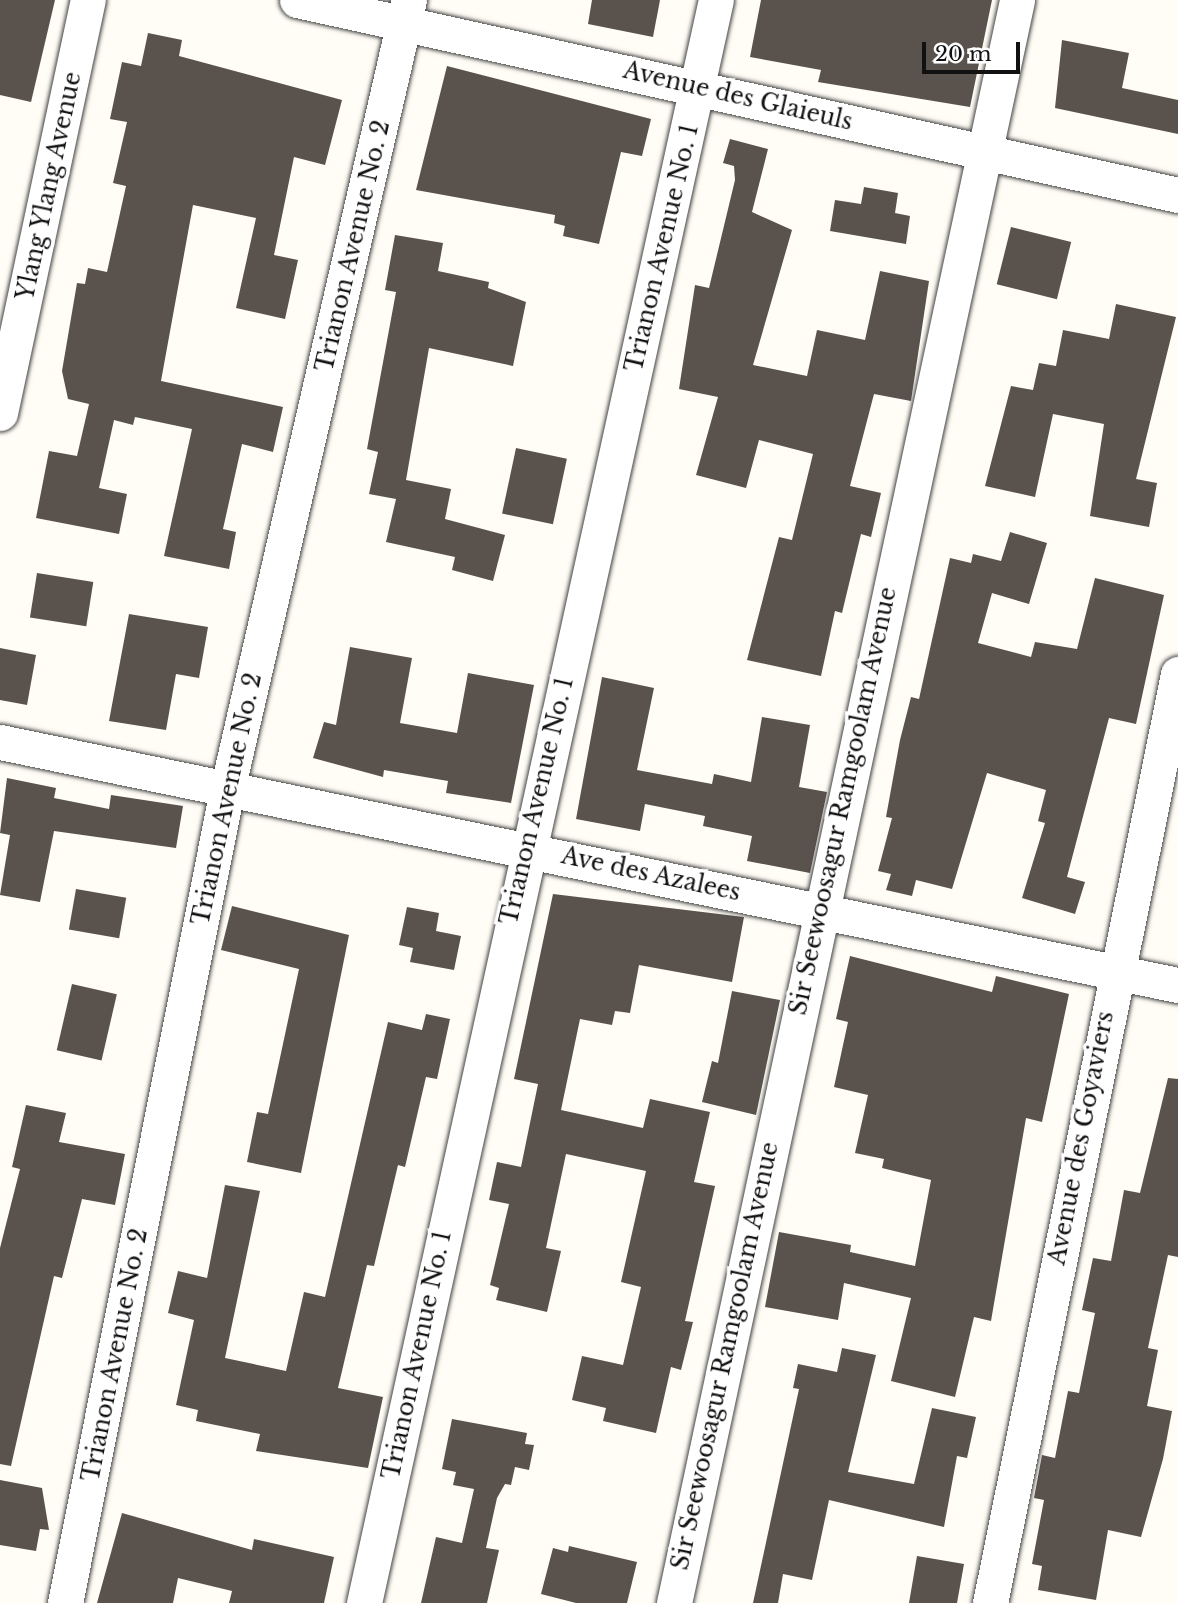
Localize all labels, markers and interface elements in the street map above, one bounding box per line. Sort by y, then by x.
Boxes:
scale bar [926,28,1024,72]
text: 20 m [935,41,992,67]
street label: Avenue des Glaieuls [621,56,855,136]
street label: Ylang Ylang Avenue [11,68,87,304]
street label: Trianon Avenue No. 2 [311,117,395,375]
street label: Trianon Avenue No. 1 [620,121,704,375]
street label: Sir Seewoosagur Ramgoolam Avenue [784,584,902,1018]
street label: Trianon Avenue No. 2 [187,670,267,928]
street label: Trianon Avenue No. 1 [495,674,579,928]
street label: Ave des Azalees [559,841,743,907]
street label: Avenue des Goyaviers [1043,1009,1119,1267]
street label: Sir Seewoosagur Ramgoolam Avenue [666,1139,784,1573]
street label: Trianon Avenue No. 2 [77,1226,153,1484]
street label: Trianon Avenue No. 1 [377,1228,457,1482]

